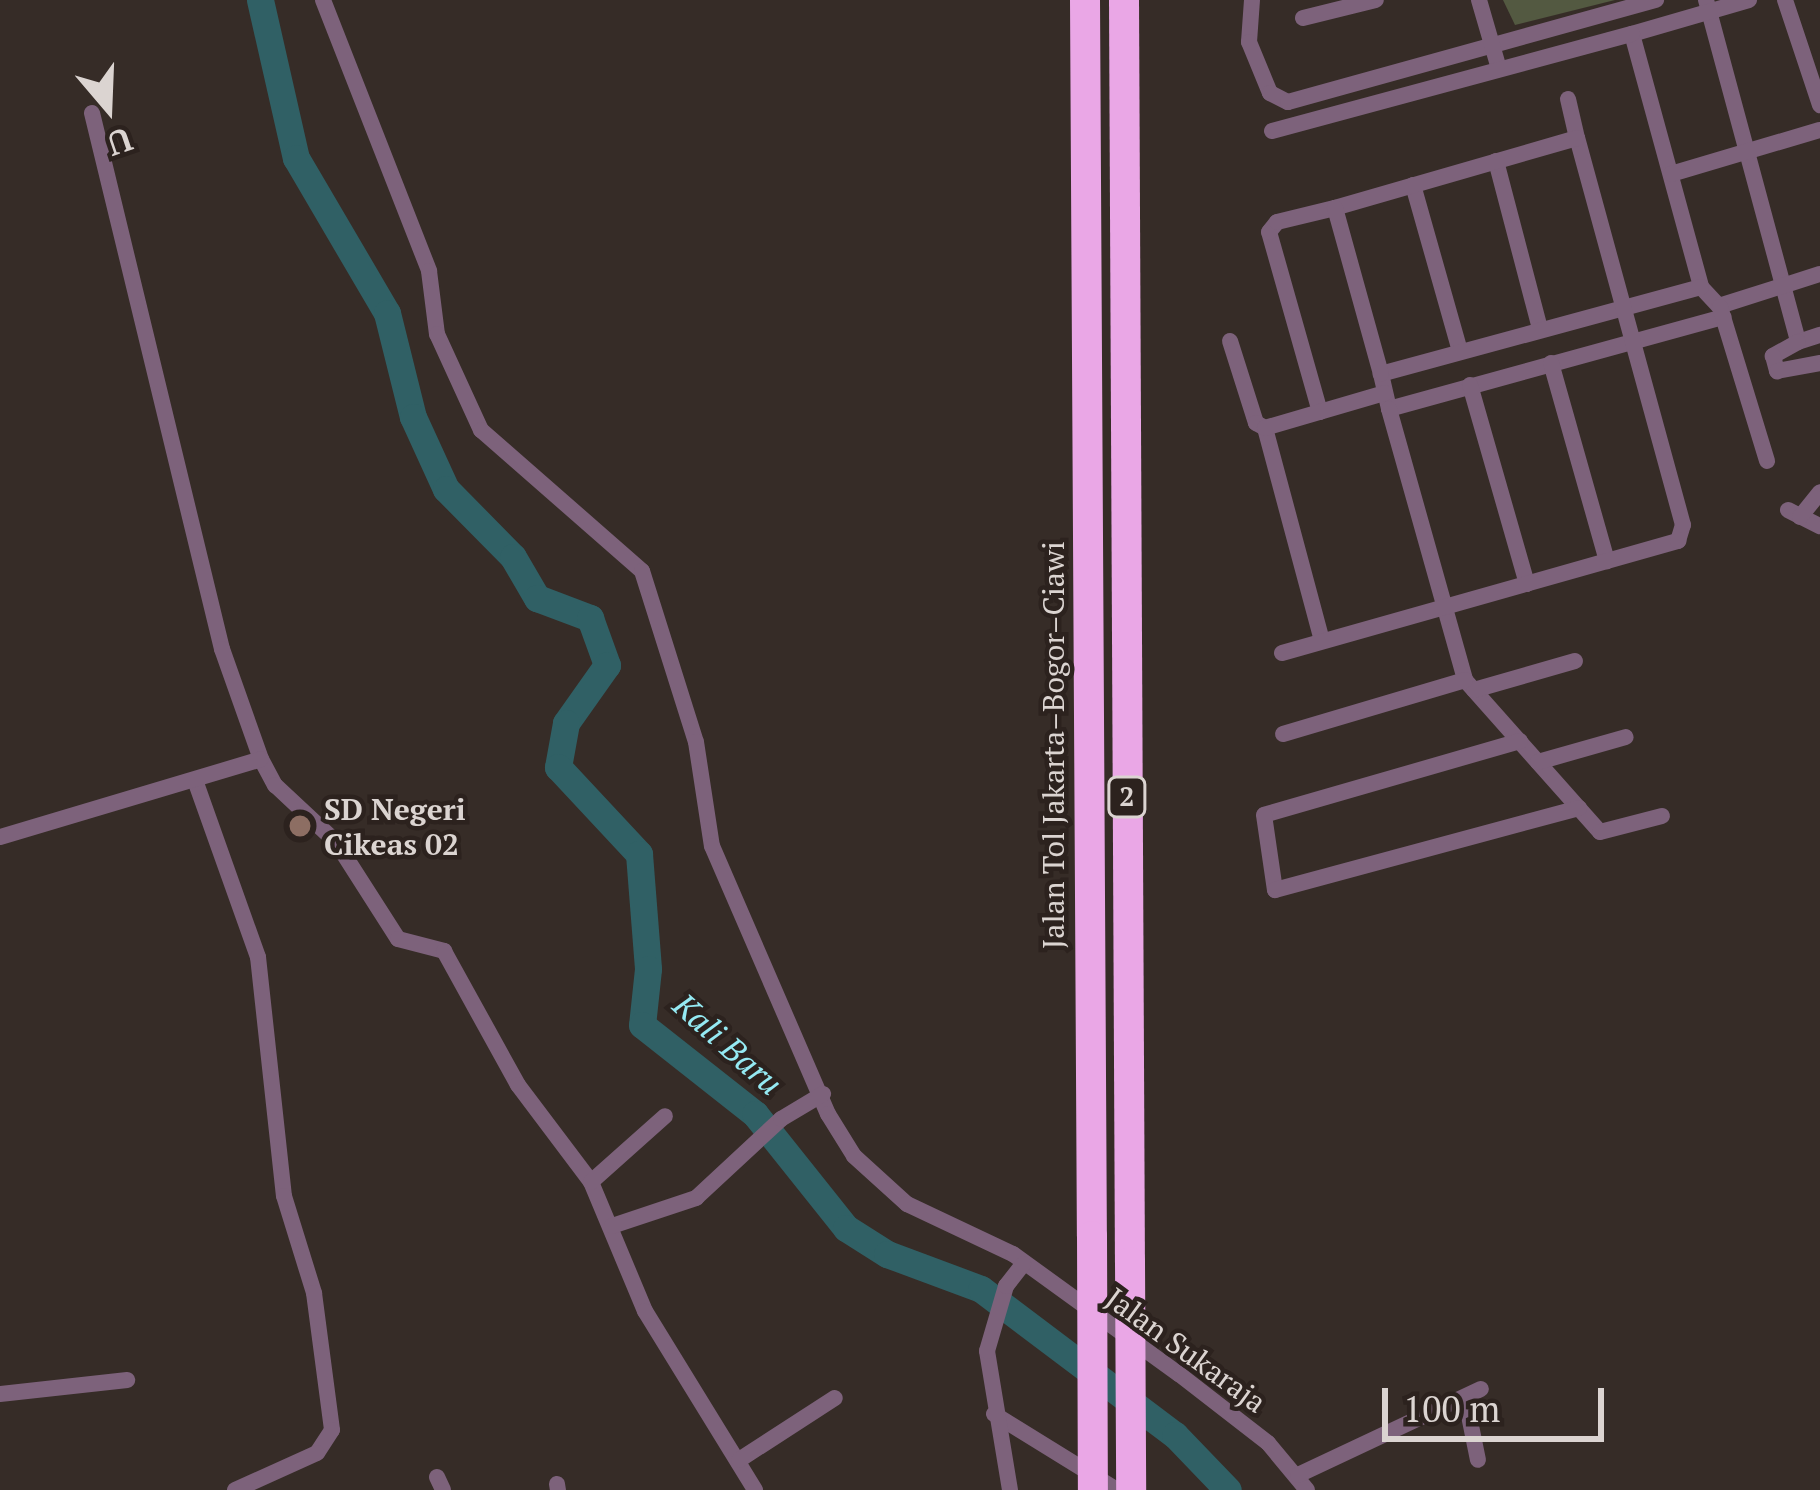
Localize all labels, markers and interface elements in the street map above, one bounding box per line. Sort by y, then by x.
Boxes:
north arrow [48,48,168,168]
text: U [102,118,138,167]
street label: Jalan Tol Jakarta–Bogor–Ciawi [1035,541,1071,949]
road number: 2 [1106,776,1148,818]
place label: SD Negeri Cikeas 02 [324,791,466,862]
marker: SD Negeri Cikeas 02 [287,813,313,839]
water label: Kali Baru [666,985,790,1103]
street label: Jalan Sukaraja [1099,1280,1273,1420]
scale bar [1388,1364,1610,1438]
text: 100 m [1403,1385,1500,1432]

